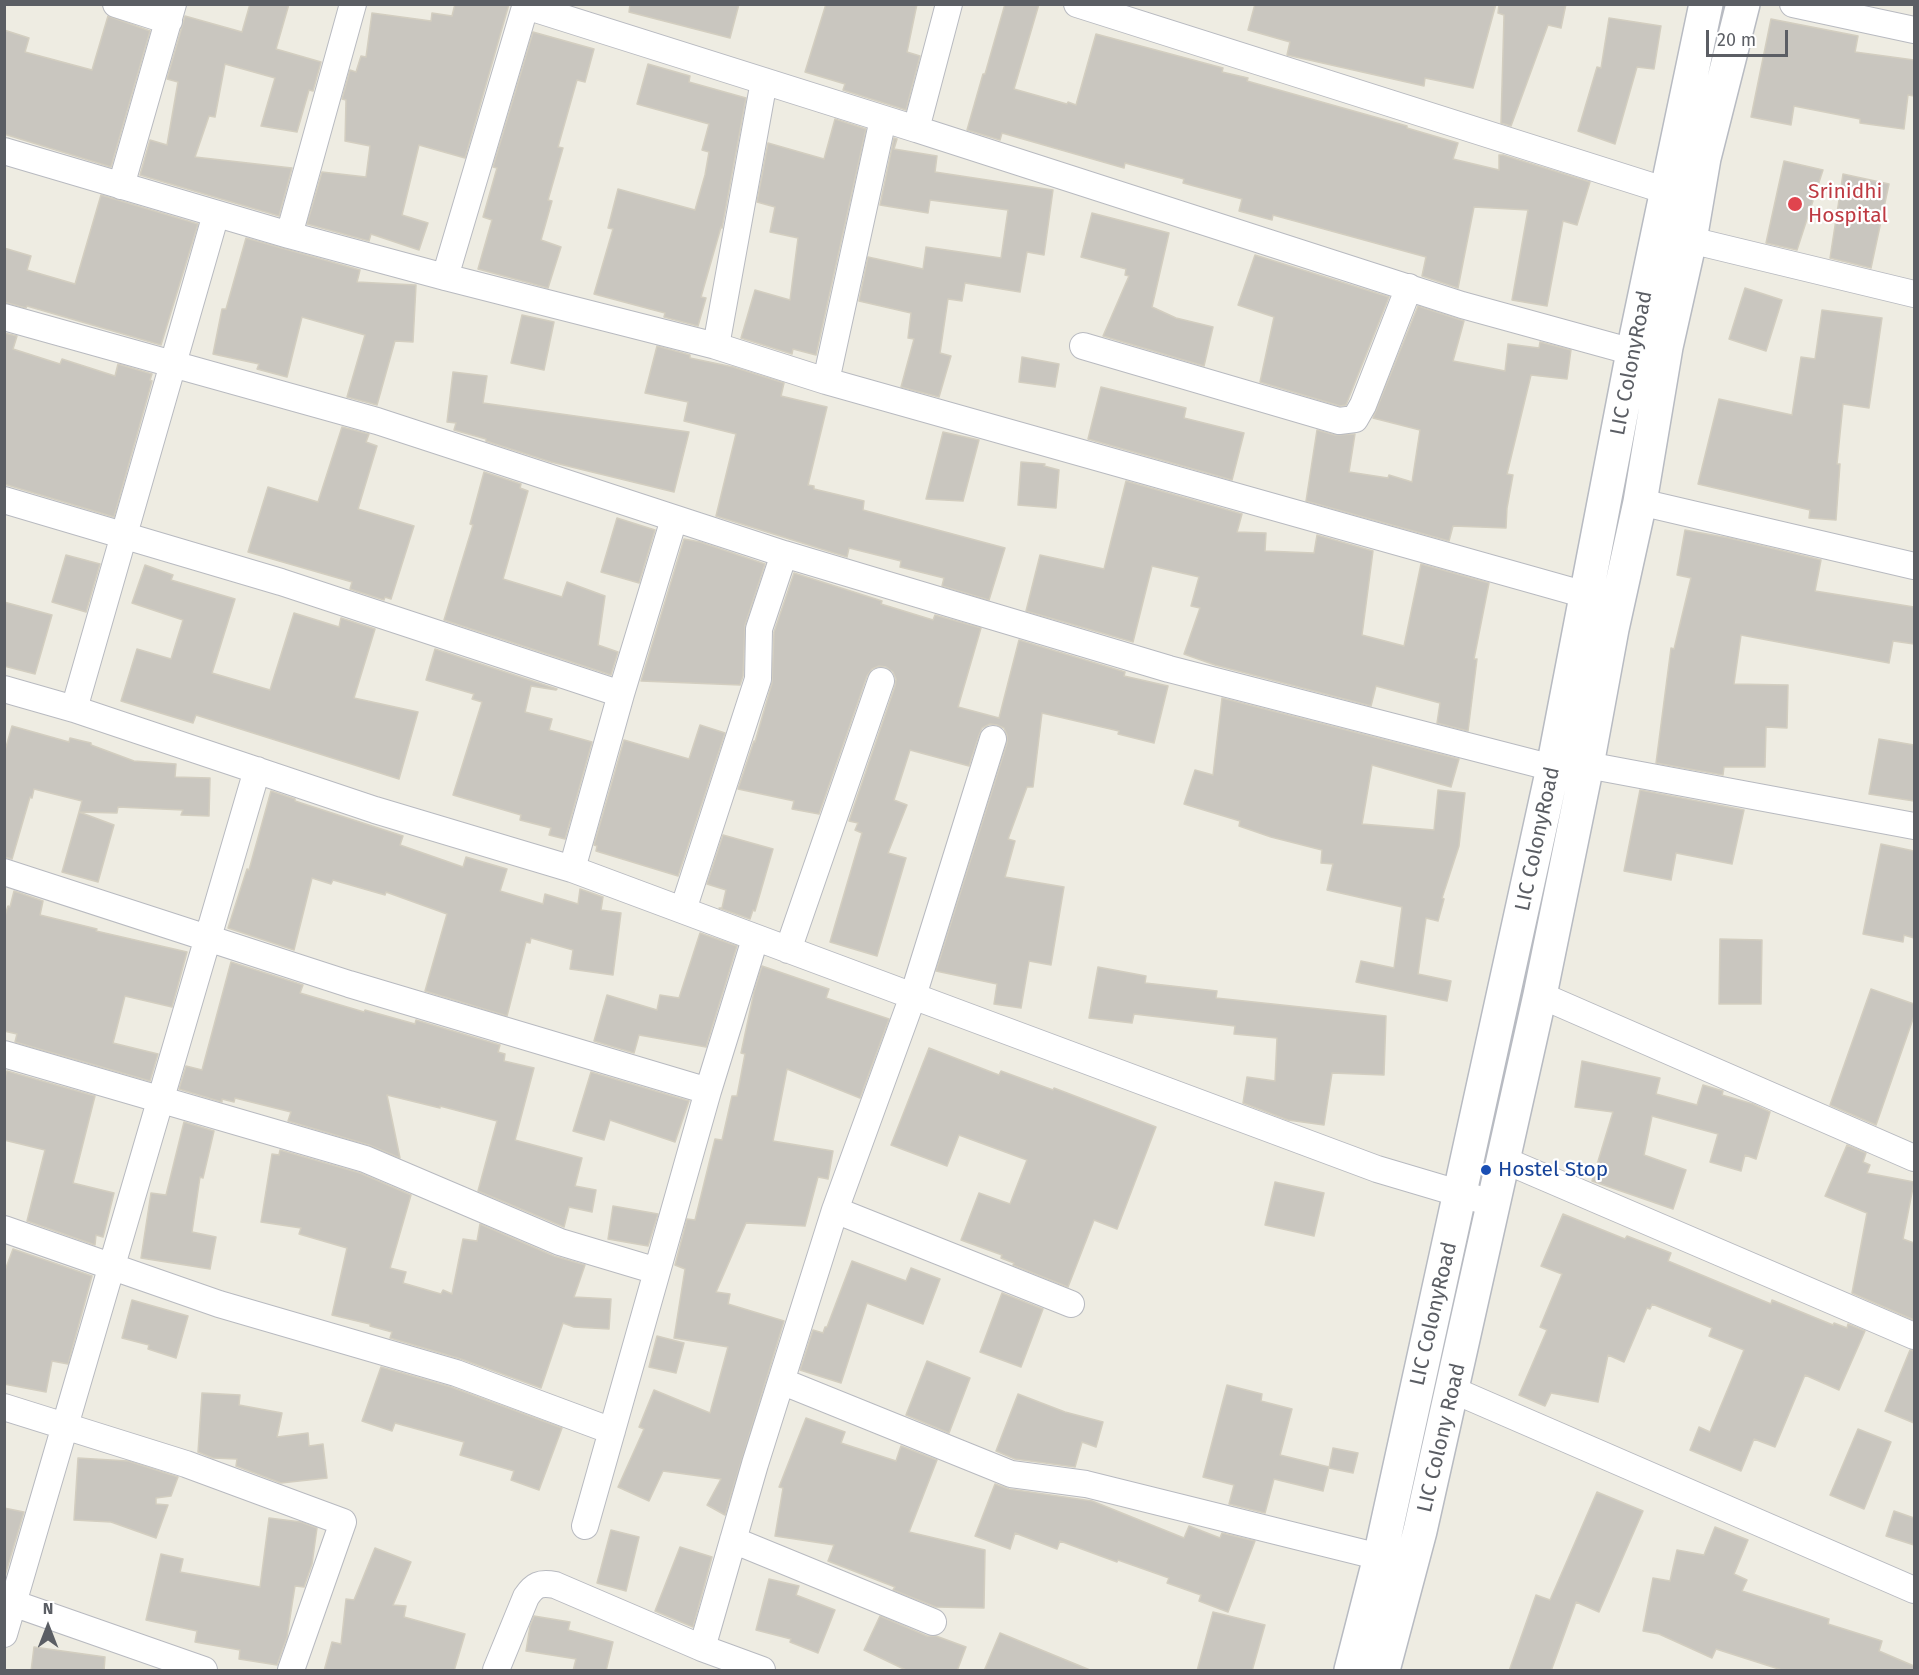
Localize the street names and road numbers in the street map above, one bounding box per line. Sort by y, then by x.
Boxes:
street label: LIC ColonyRoad [1606,289,1658,437]
street label: LIC ColonyRoad [1510,765,1566,913]
street label: LIC ColonyRoad [1405,1240,1463,1388]
street label: LIC Colony Road [1413,1361,1471,1515]

